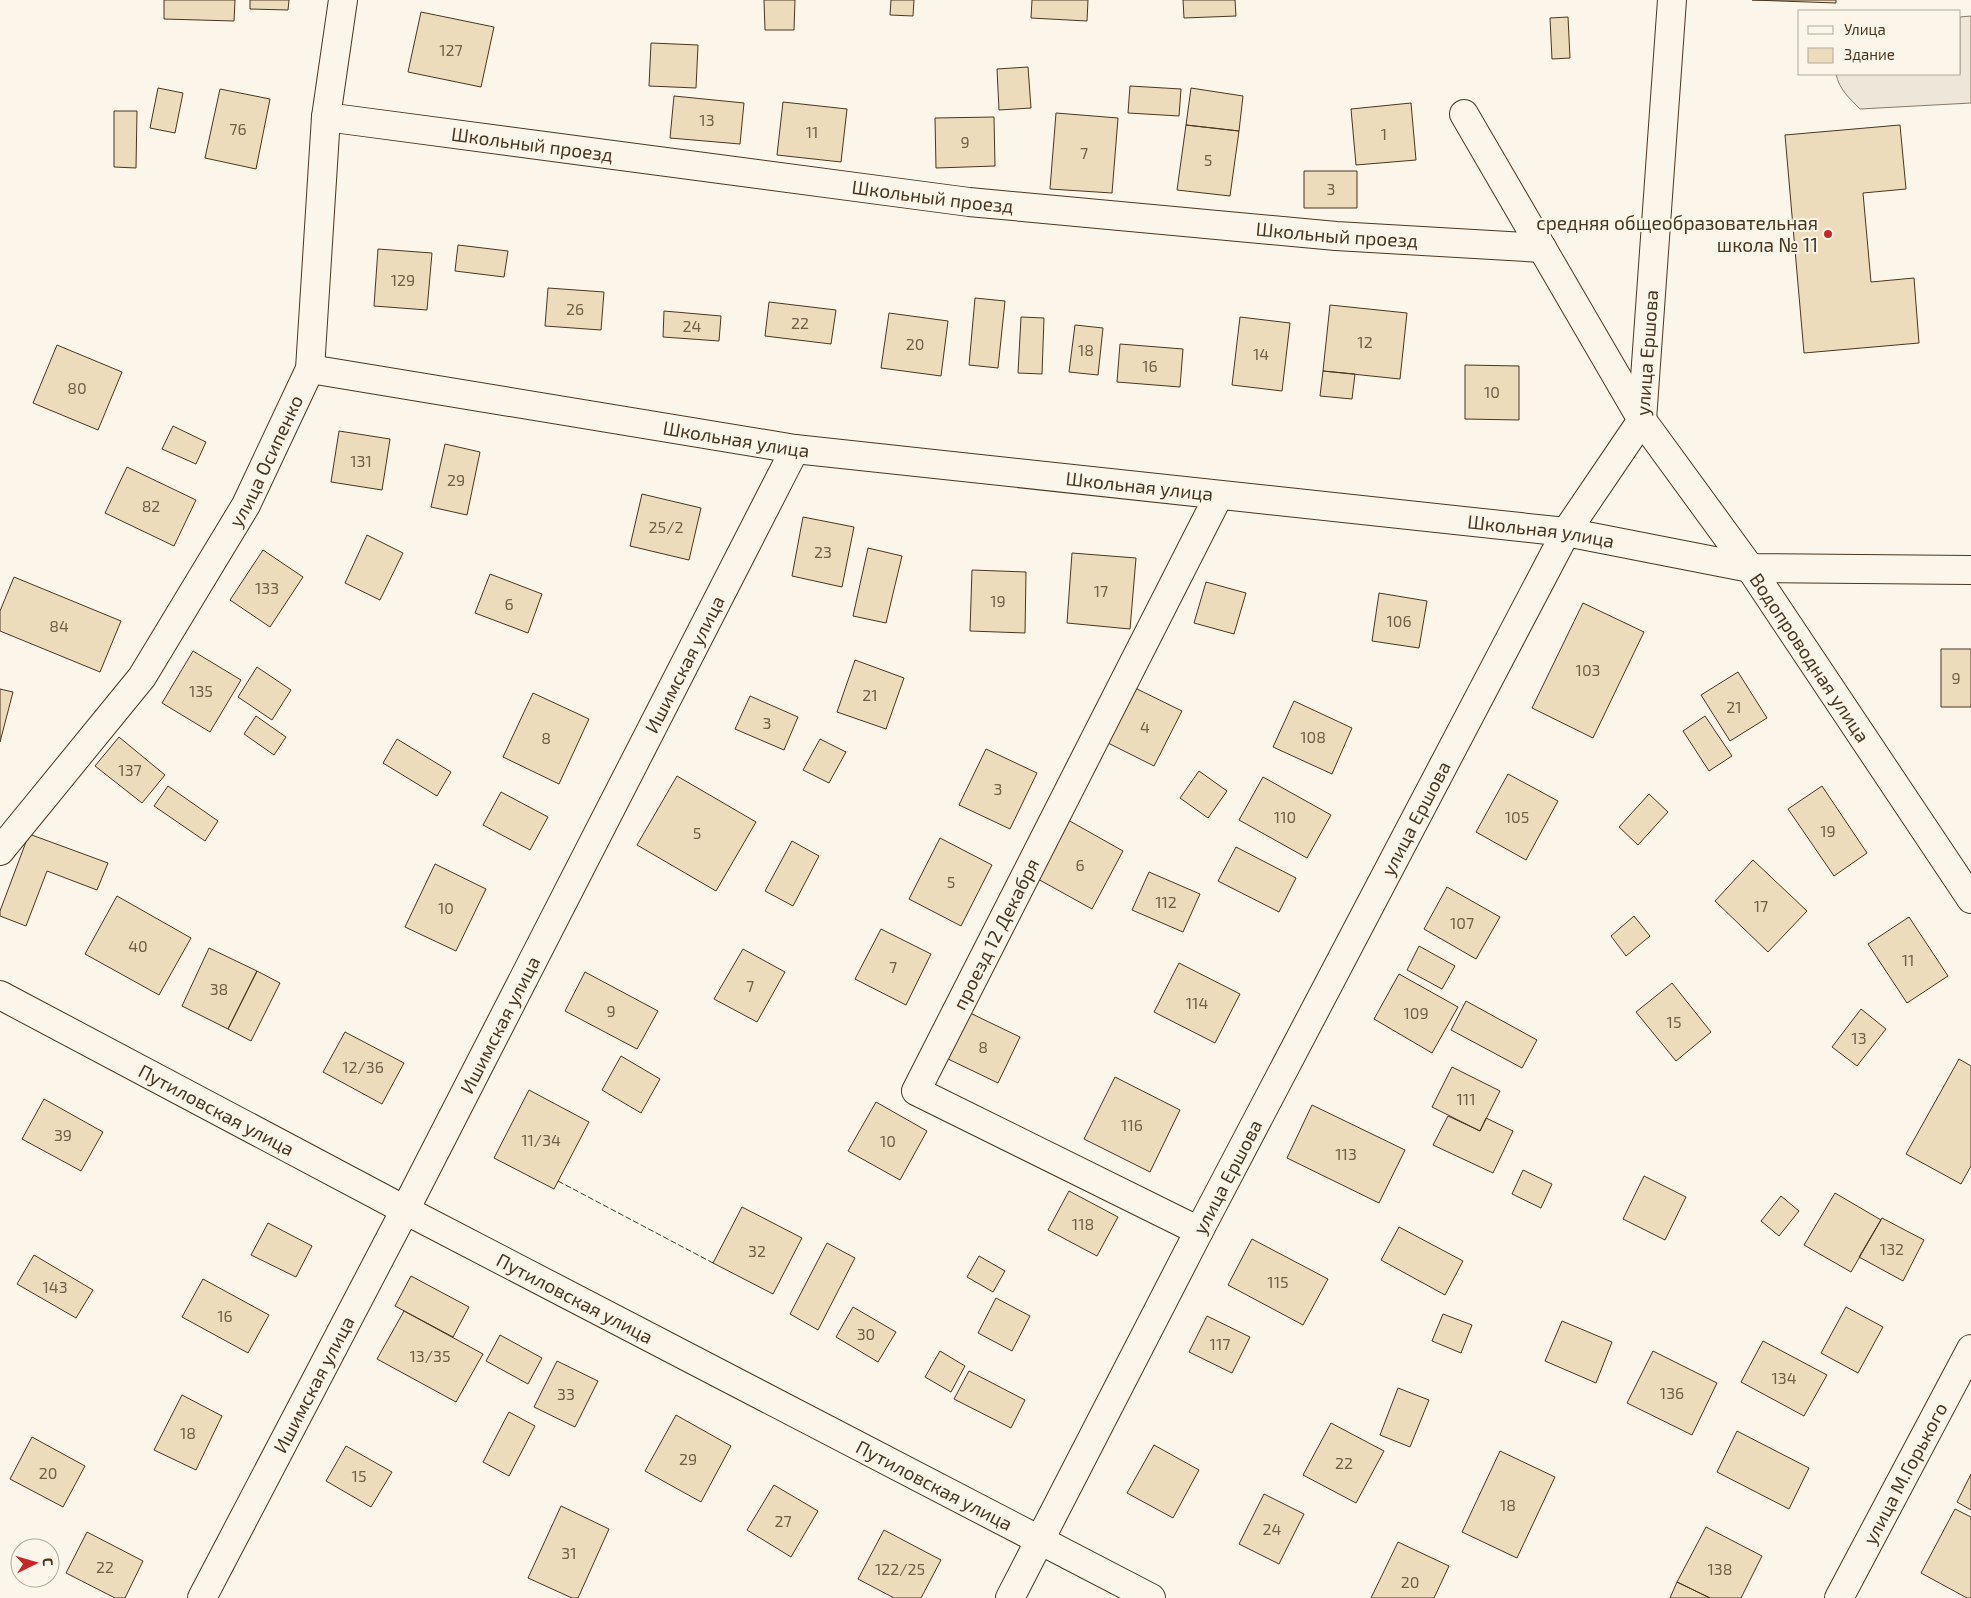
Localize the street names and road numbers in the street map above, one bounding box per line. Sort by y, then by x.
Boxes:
street label: Школьный проезд [450,122,614,166]
street label: Школьный проезд [851,175,1015,217]
street label: Школьный проезд [1255,217,1419,252]
street label: улица Ершова [1630,289,1662,417]
street label: улица Осипенко [224,391,307,531]
street label: Школьная улица [661,415,811,461]
street label: Школьная улица [1065,466,1214,505]
street label: Школьная улица [1466,509,1616,552]
street label: Водопроводная улица [1746,568,1875,746]
street label: Ишимская улица [639,591,729,737]
street label: улица Ершова [1376,757,1455,880]
street label: проезд 12 Декабря [947,854,1043,1013]
street label: Ишимская улица [455,952,544,1097]
street label: Путиловская улица [135,1059,298,1160]
street label: улица Ершова [1187,1115,1267,1238]
street label: Путиловская улица [493,1248,657,1348]
street label: Ишимская улица [268,1312,359,1457]
street label: улица М.Горького [1858,1398,1952,1549]
street label: Путиловская улица [852,1435,1016,1535]

